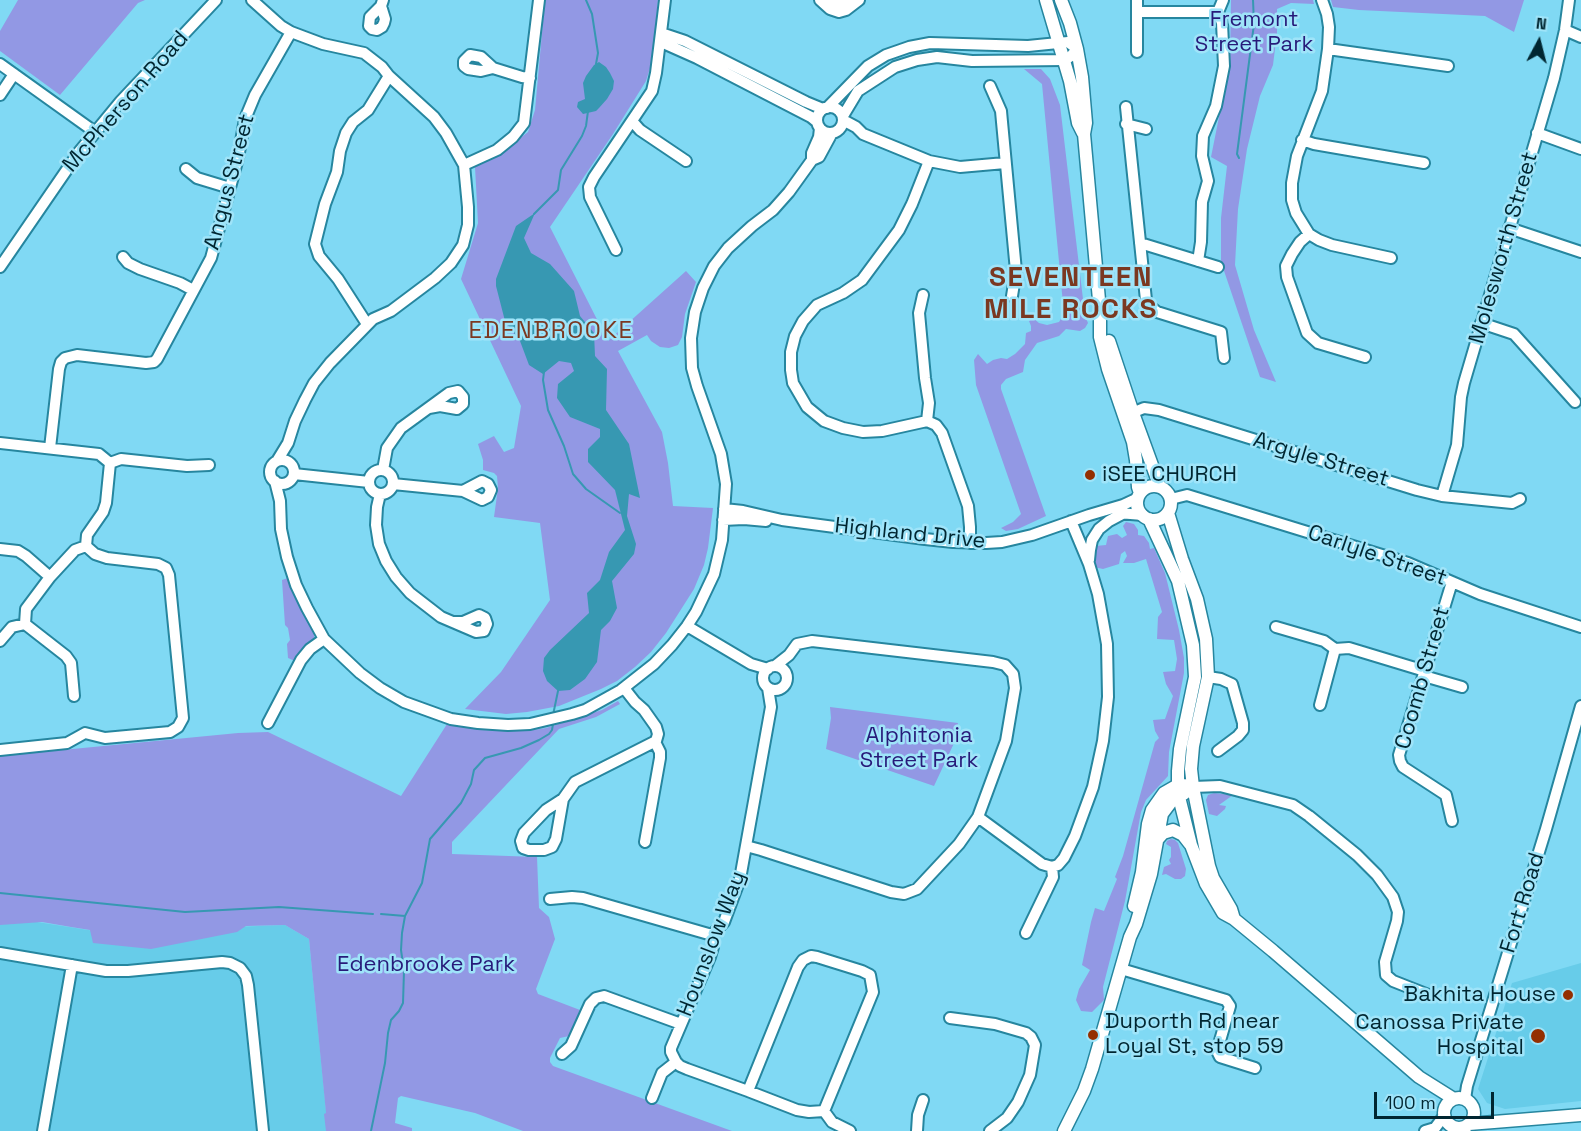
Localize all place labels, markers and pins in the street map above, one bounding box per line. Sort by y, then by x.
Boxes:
place label: iSEE CHURCH [1102,462,1237,488]
marker: iSEE CHURCH [1083,468,1097,482]
place label: Bakhita House [1404,982,1556,1008]
marker: Bakhita House [1561,988,1575,1002]
place label: Duporth Rd near Loyal St, stop 59 [1105,1009,1284,1060]
place label: Canossa Private Hospital [1356,1010,1524,1062]
marker: Canossa Private Hospital [1529,1027,1547,1045]
marker: Duporth Rd near Loyal St, stop 59 [1086,1028,1100,1042]

